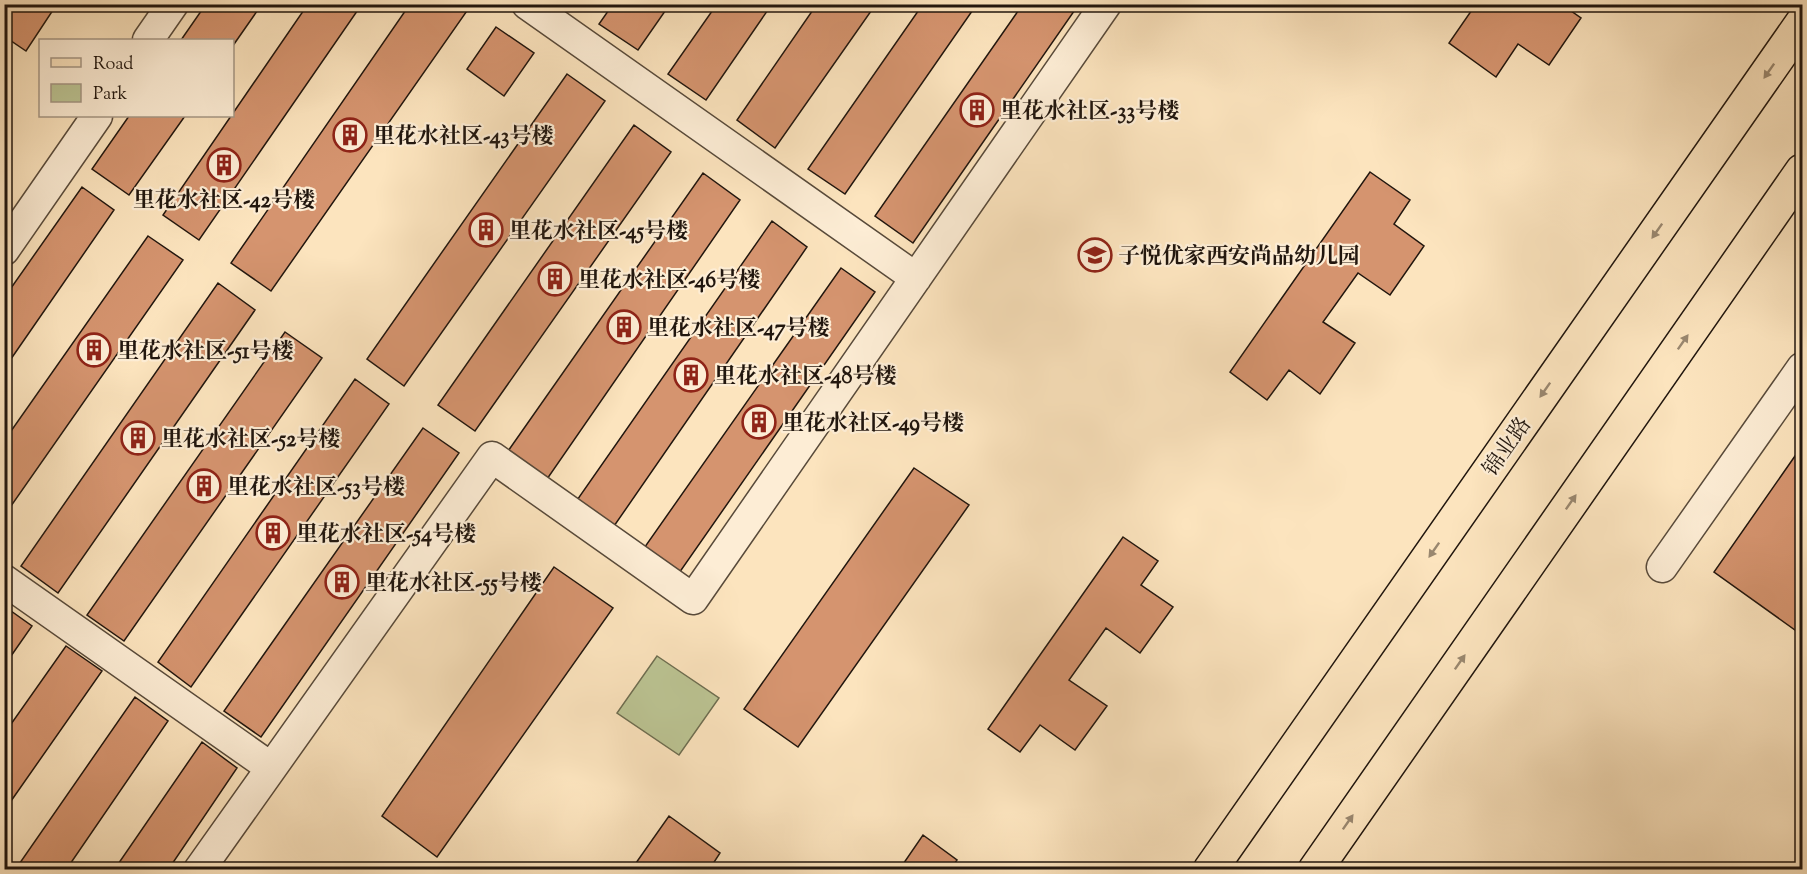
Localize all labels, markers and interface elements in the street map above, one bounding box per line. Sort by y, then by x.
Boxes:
legend [39,39,234,117]
text: Road [93,52,133,78]
one-way arrow [1763,62,1775,78]
text: Park [93,82,128,108]
building icon: 里花水社区-33号楼 [959,92,995,128]
place label: 里花水社区-33号楼 [1000,97,1179,129]
building icon: 里花水社区-43号楼 [332,117,368,153]
place label: 里花水社区-43号楼 [373,122,553,154]
building icon: 里花水社区-42号楼 [206,147,242,183]
place label: 里花水社区-42号楼 [133,186,315,218]
building icon: 里花水社区-45号楼 [468,212,504,248]
place label: 里花水社区-45号楼 [509,217,688,249]
one-way arrow [1651,222,1663,238]
school or university icon: 子悦优家西安尚品幼儿园 [1077,237,1113,273]
place label: 子悦优家西安尚品幼儿园 [1118,242,1360,274]
building icon: 里花水社区-46号楼 [537,261,573,297]
place label: 里花水社区-46号楼 [578,266,760,298]
building icon: 里花水社区-47号楼 [606,309,642,345]
place label: 里花水社区-47号楼 [647,314,830,346]
building icon: 里花水社区-51号楼 [76,332,112,368]
one-way arrow [1677,334,1688,350]
place label: 里花水社区-51号楼 [117,337,294,369]
building icon: 里花水社区-48号楼 [673,357,709,393]
place label: 里花水社区-48号楼 [714,362,897,394]
one-way arrow [1539,382,1551,398]
building icon: 里花水社区-49号楼 [741,404,777,440]
place label: 里花水社区-49号楼 [782,409,964,441]
street label: 锦业路 [1476,412,1540,484]
building icon: 里花水社区-52号楼 [120,420,156,456]
place label: 里花水社区-52号楼 [161,425,340,457]
building icon: 里花水社区-53号楼 [186,468,222,504]
place label: 里花水社区-53号楼 [227,473,405,505]
one-way arrow [1565,494,1577,510]
building icon: 里花水社区-54号楼 [255,515,291,551]
place label: 里花水社区-54号楼 [296,520,476,552]
one-way arrow [1428,542,1440,558]
building icon: 里花水社区-55号楼 [324,564,360,600]
place label: 里花水社区-55号楼 [365,569,542,601]
one-way arrow [1454,654,1466,670]
one-way arrow [1342,814,1354,830]

